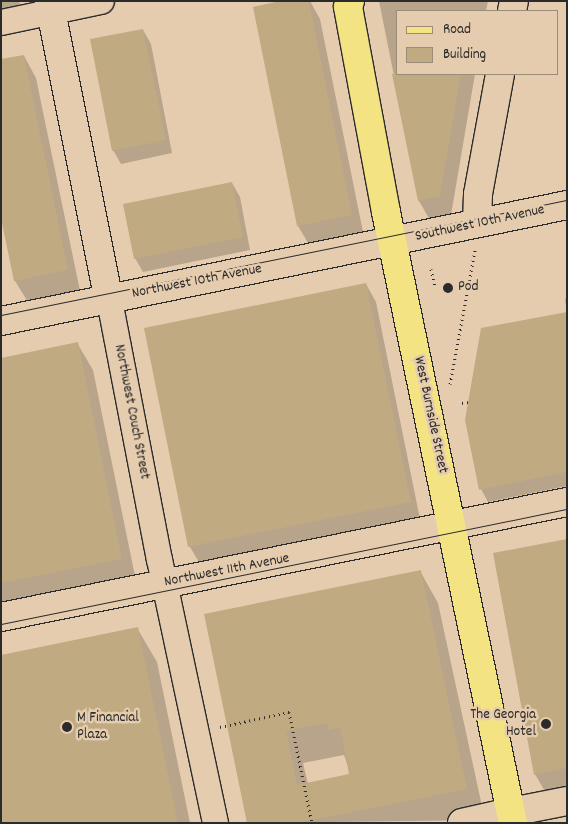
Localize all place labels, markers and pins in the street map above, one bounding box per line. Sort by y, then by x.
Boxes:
place label: Pod [458,279,479,297]
marker: Pod [442,282,454,294]
place label: The Georgia Hotel [470,706,536,741]
place label: M Financial Plaza [77,709,139,744]
marker: The Georgia Hotel [540,718,552,730]
marker: M Financial Plaza [61,721,73,733]

